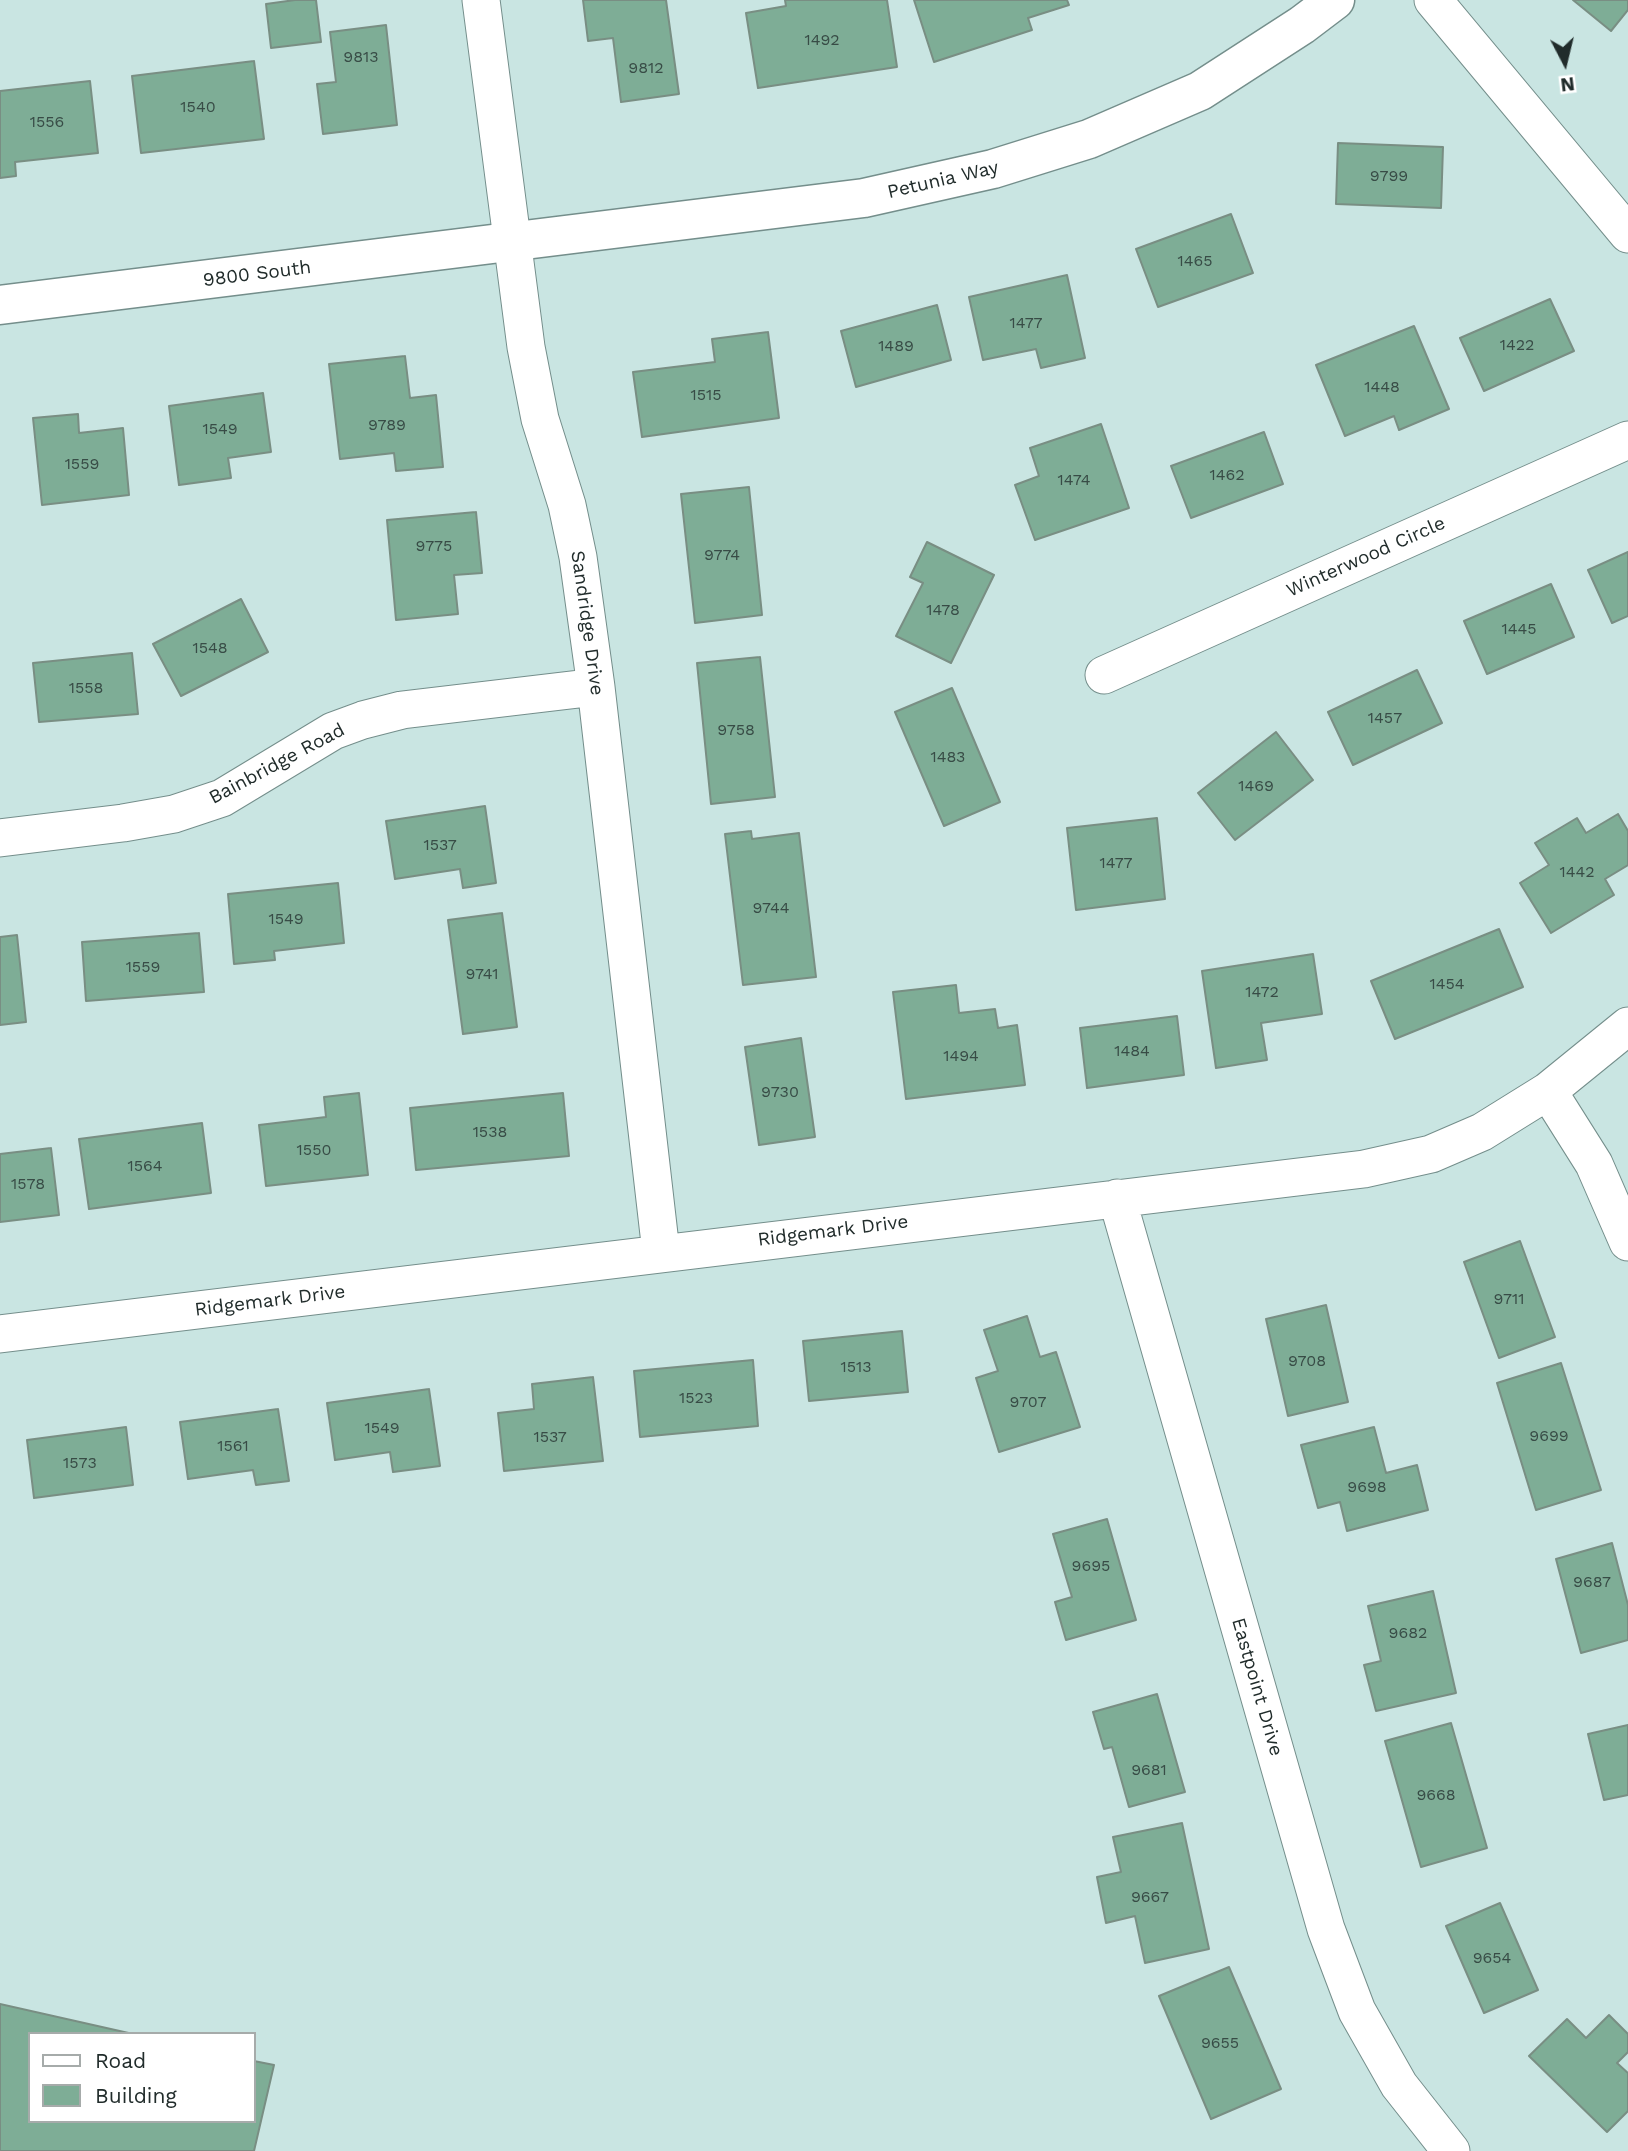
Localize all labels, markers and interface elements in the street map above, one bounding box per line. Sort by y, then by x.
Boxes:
north arrow [1530,28,1600,98]
house number: 1492 [804,30,840,50]
house number: 9813 [343,47,379,67]
house number: 9812 [628,58,664,78]
text: N [1559,72,1576,97]
house number: 1540 [180,97,216,117]
house number: 1556 [30,112,64,132]
street label: Petunia Way [885,156,1001,204]
house number: 9799 [1370,166,1408,186]
house number: 1465 [1177,251,1213,271]
street label: 9800 South [202,256,312,292]
house number: 1477 [1009,313,1043,333]
house number: 1422 [1500,335,1534,355]
house number: 1489 [878,336,914,356]
house number: 1448 [1364,377,1400,397]
house number: 1515 [690,385,722,405]
house number: 9789 [368,415,406,435]
house number: 1549 [202,419,238,439]
house number: 1559 [65,454,99,474]
house number: 1462 [1209,465,1245,485]
house number: 1474 [1058,470,1090,490]
street label: Winterwood Circle [1283,512,1449,602]
house number: 9775 [416,536,452,556]
house number: 9774 [704,545,740,565]
street label: Sandridge Drive [566,549,608,697]
house number: 1478 [926,600,960,620]
house number: 1445 [1501,619,1537,639]
house number: 1548 [192,638,228,658]
house number: 1558 [69,678,103,698]
house number: 1457 [1368,708,1402,728]
street label: Bainbridge Road [205,719,349,809]
house number: 9758 [717,720,755,740]
house number: 1483 [931,747,965,767]
house number: 1469 [1238,776,1274,796]
house number: 1537 [423,835,457,855]
house number: 1477 [1099,853,1133,873]
house number: 1442 [1559,862,1595,882]
house number: 9744 [752,898,790,918]
house number: 1549 [268,909,304,929]
house number: 1559 [126,957,160,977]
house number: 9741 [465,964,499,984]
house number: 1454 [1429,974,1465,994]
house number: 1472 [1245,982,1279,1002]
house number: 1484 [1114,1041,1150,1061]
house number: 1494 [943,1046,979,1066]
house number: 9730 [761,1082,799,1102]
house number: 1538 [473,1122,507,1142]
house number: 1550 [297,1140,331,1160]
house number: 1564 [127,1156,163,1176]
house number: 1578 [11,1174,45,1194]
street label: Ridgemark Drive [756,1210,910,1252]
street label: Ridgemark Drive [193,1280,347,1322]
house number: 9711 [1493,1289,1525,1309]
house number: 9708 [1288,1351,1326,1371]
house number: 1513 [840,1357,872,1377]
house number: 1523 [679,1388,713,1408]
house number: 9707 [1010,1392,1046,1412]
house number: 1549 [364,1418,400,1438]
house number: 9699 [1529,1426,1569,1446]
house number: 1537 [533,1427,567,1447]
house number: 1561 [217,1436,249,1456]
house number: 1573 [63,1453,97,1473]
house number: 9698 [1347,1477,1387,1497]
house number: 9695 [1072,1556,1110,1576]
house number: 9687 [1573,1572,1611,1592]
street label: Eastpoint Drive [1226,1615,1288,1759]
house number: 9682 [1389,1623,1427,1643]
house number: 9681 [1131,1760,1167,1780]
house number: 9668 [1416,1785,1456,1805]
house number: 9667 [1131,1887,1169,1907]
house number: 9654 [1473,1948,1511,1968]
legend [28,2032,256,2123]
house number: 9655 [1201,2033,1239,2053]
text: Road [95,2048,146,2073]
text: Building [95,2083,177,2108]

